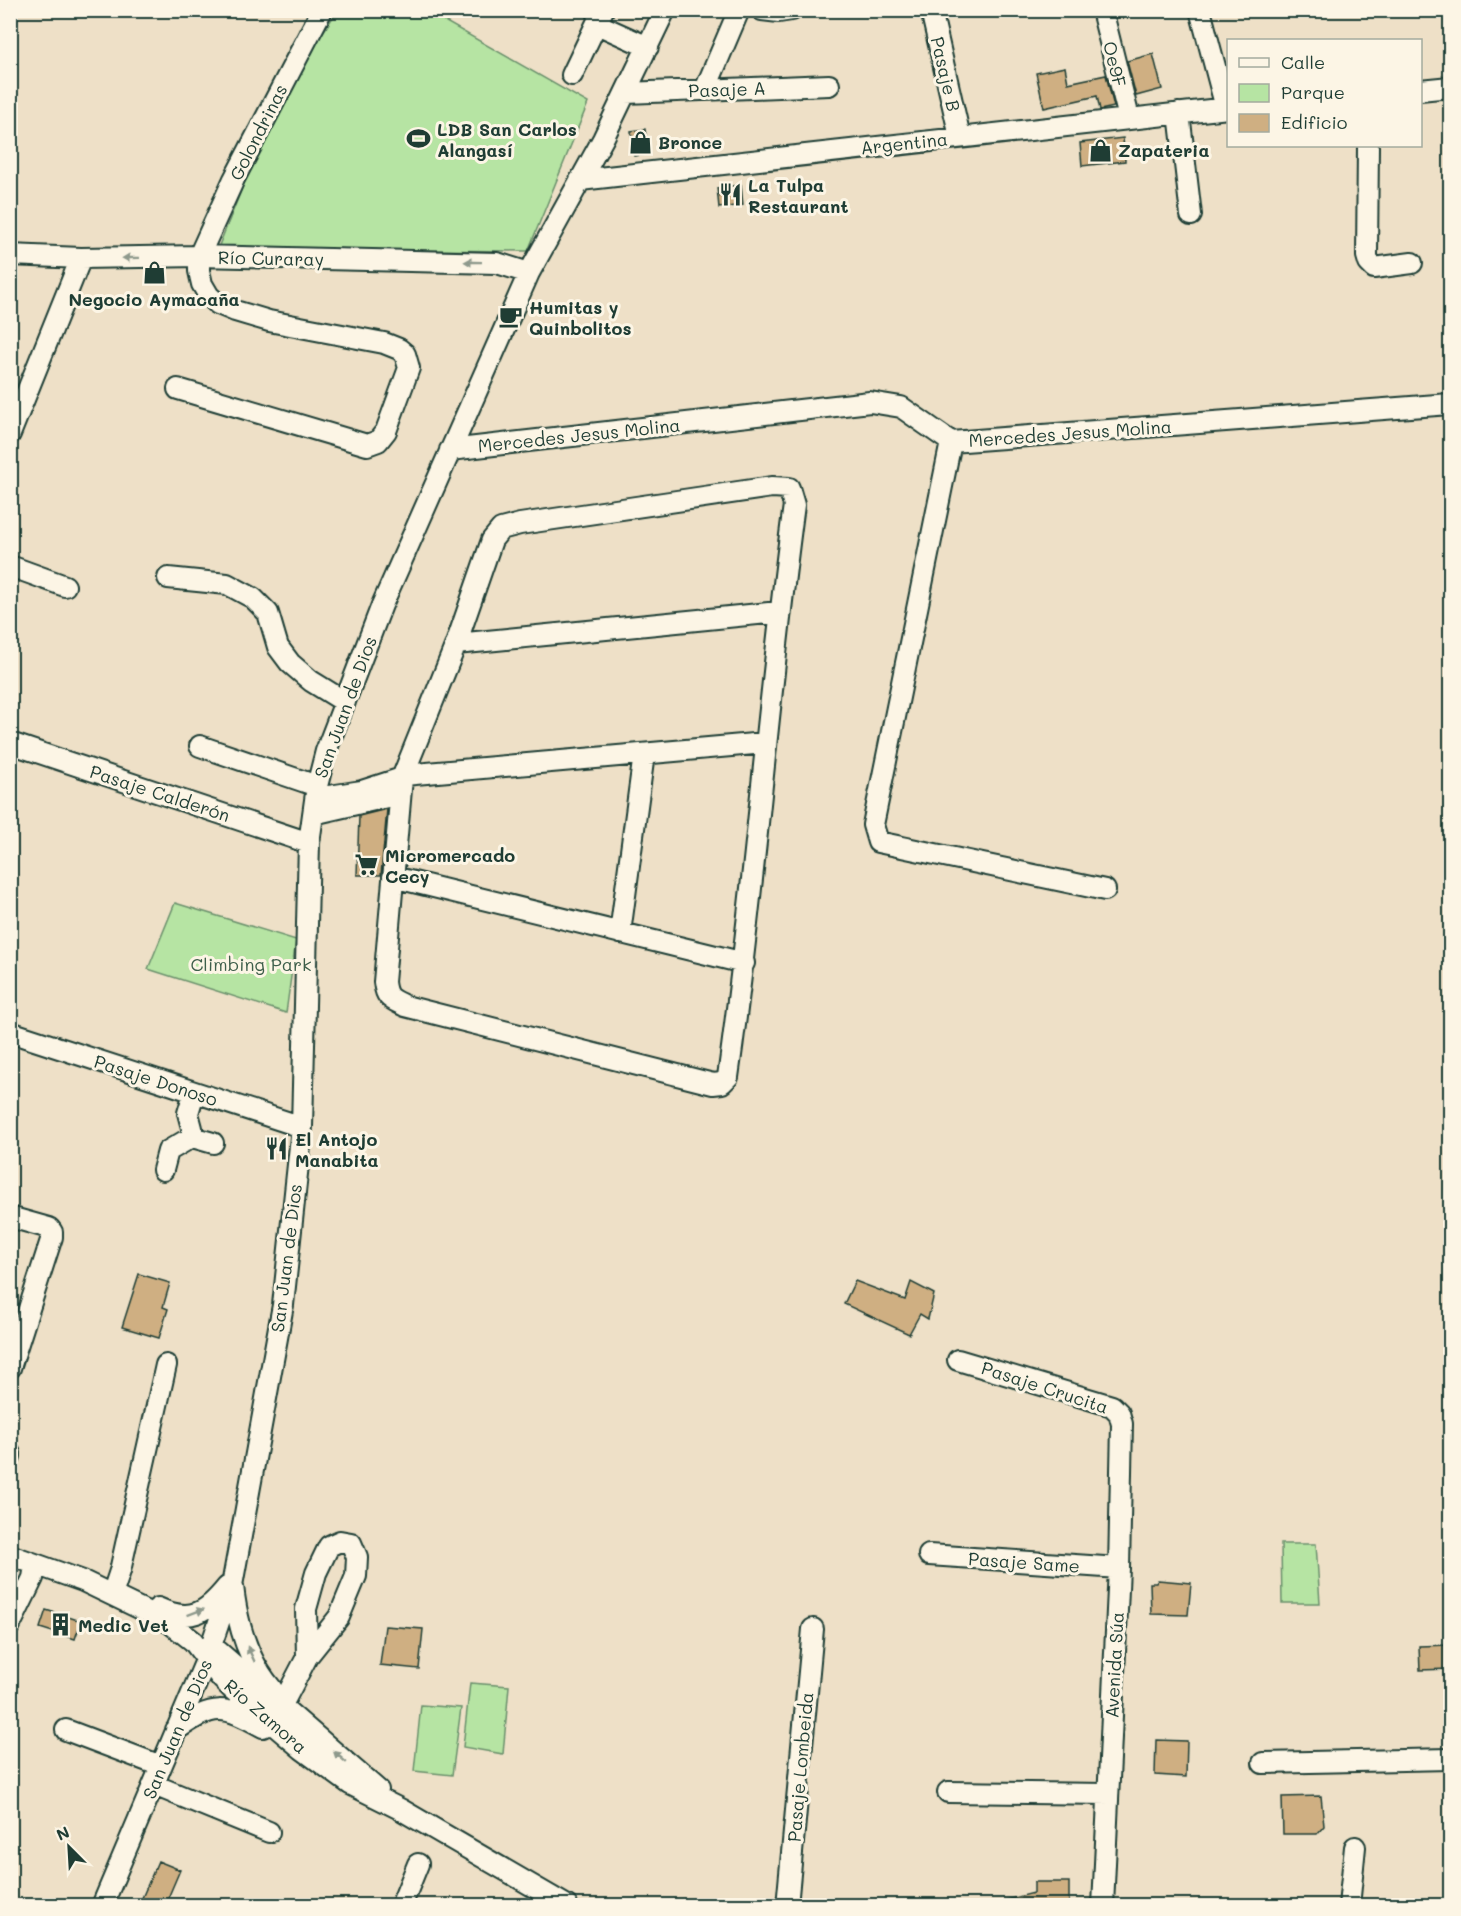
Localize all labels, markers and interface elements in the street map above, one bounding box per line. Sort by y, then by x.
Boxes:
street label: Pasaje B [926,34,966,114]
street label: Oe9F [1098,39,1132,89]
legend [1227,39,1422,147]
text: Calle [1281,50,1325,74]
street label: Pasaje A [688,76,766,102]
street label: Golondrinas [223,80,293,184]
text: Parque [1281,80,1345,104]
text: Edificio [1281,110,1348,134]
place label: LDB San Carlos Alangasí [437,117,577,162]
sports icon: LDB San Carlos Alangasí [406,126,432,152]
street label: Argentina [859,126,949,160]
shop icon: Bronce [627,129,653,155]
place label: Bronce [658,130,723,154]
shop icon: Zapateria [1087,137,1113,163]
place label: Zapateria [1118,138,1209,162]
place label: La Tulpa Restaurant [748,173,848,218]
restaurant icon: La Tulpa Restaurant [717,182,743,208]
street label: Río Curaray [218,245,324,271]
one-way arrow [121,253,140,262]
one-way arrow [463,257,482,267]
shop icon: Negocio Aymacaña [141,260,167,286]
place label: Negocio Aymacaña [68,287,240,311]
place label: Humitas y Quinbolitos [529,295,632,340]
cafe icon: Humitas y Quinbolitos [498,304,524,330]
street label: Mercedes Jesus Molina [476,412,682,458]
street label: Mercedes Jesus Molina [968,414,1172,452]
street label: San Juan de Dios [308,633,382,781]
street label: Pasaje Calderón [87,759,233,827]
place label: Micromercado Cecy [385,843,515,888]
supermarket icon: Micromercado Cecy [354,852,380,878]
park label: Climbing Park [190,952,312,976]
street label: Pasaje Donoso [91,1049,221,1111]
place label: El Antojo Manabita [295,1127,379,1172]
restaurant icon: El Antojo Manabita [264,1136,290,1162]
street label: San Juan de Dios [265,1182,307,1334]
street label: Pasaje Crucita [978,1355,1112,1419]
street label: Pasaje Same [967,1546,1081,1578]
one-way arrow [187,1607,205,1617]
street label: Avenida Súa [1099,1611,1129,1719]
building icon: Medic Vet [47,1612,73,1638]
place label: Medic Vet [78,1613,169,1637]
one-way arrow [246,1646,255,1663]
street label: San Juan de Dios [137,1656,217,1802]
street label: Río Zamora [220,1673,312,1759]
street label: Pasaje Lombeida [781,1691,819,1843]
one-way arrow [333,1751,348,1764]
north arrow [39,1817,99,1877]
text: N [53,1821,73,1845]

